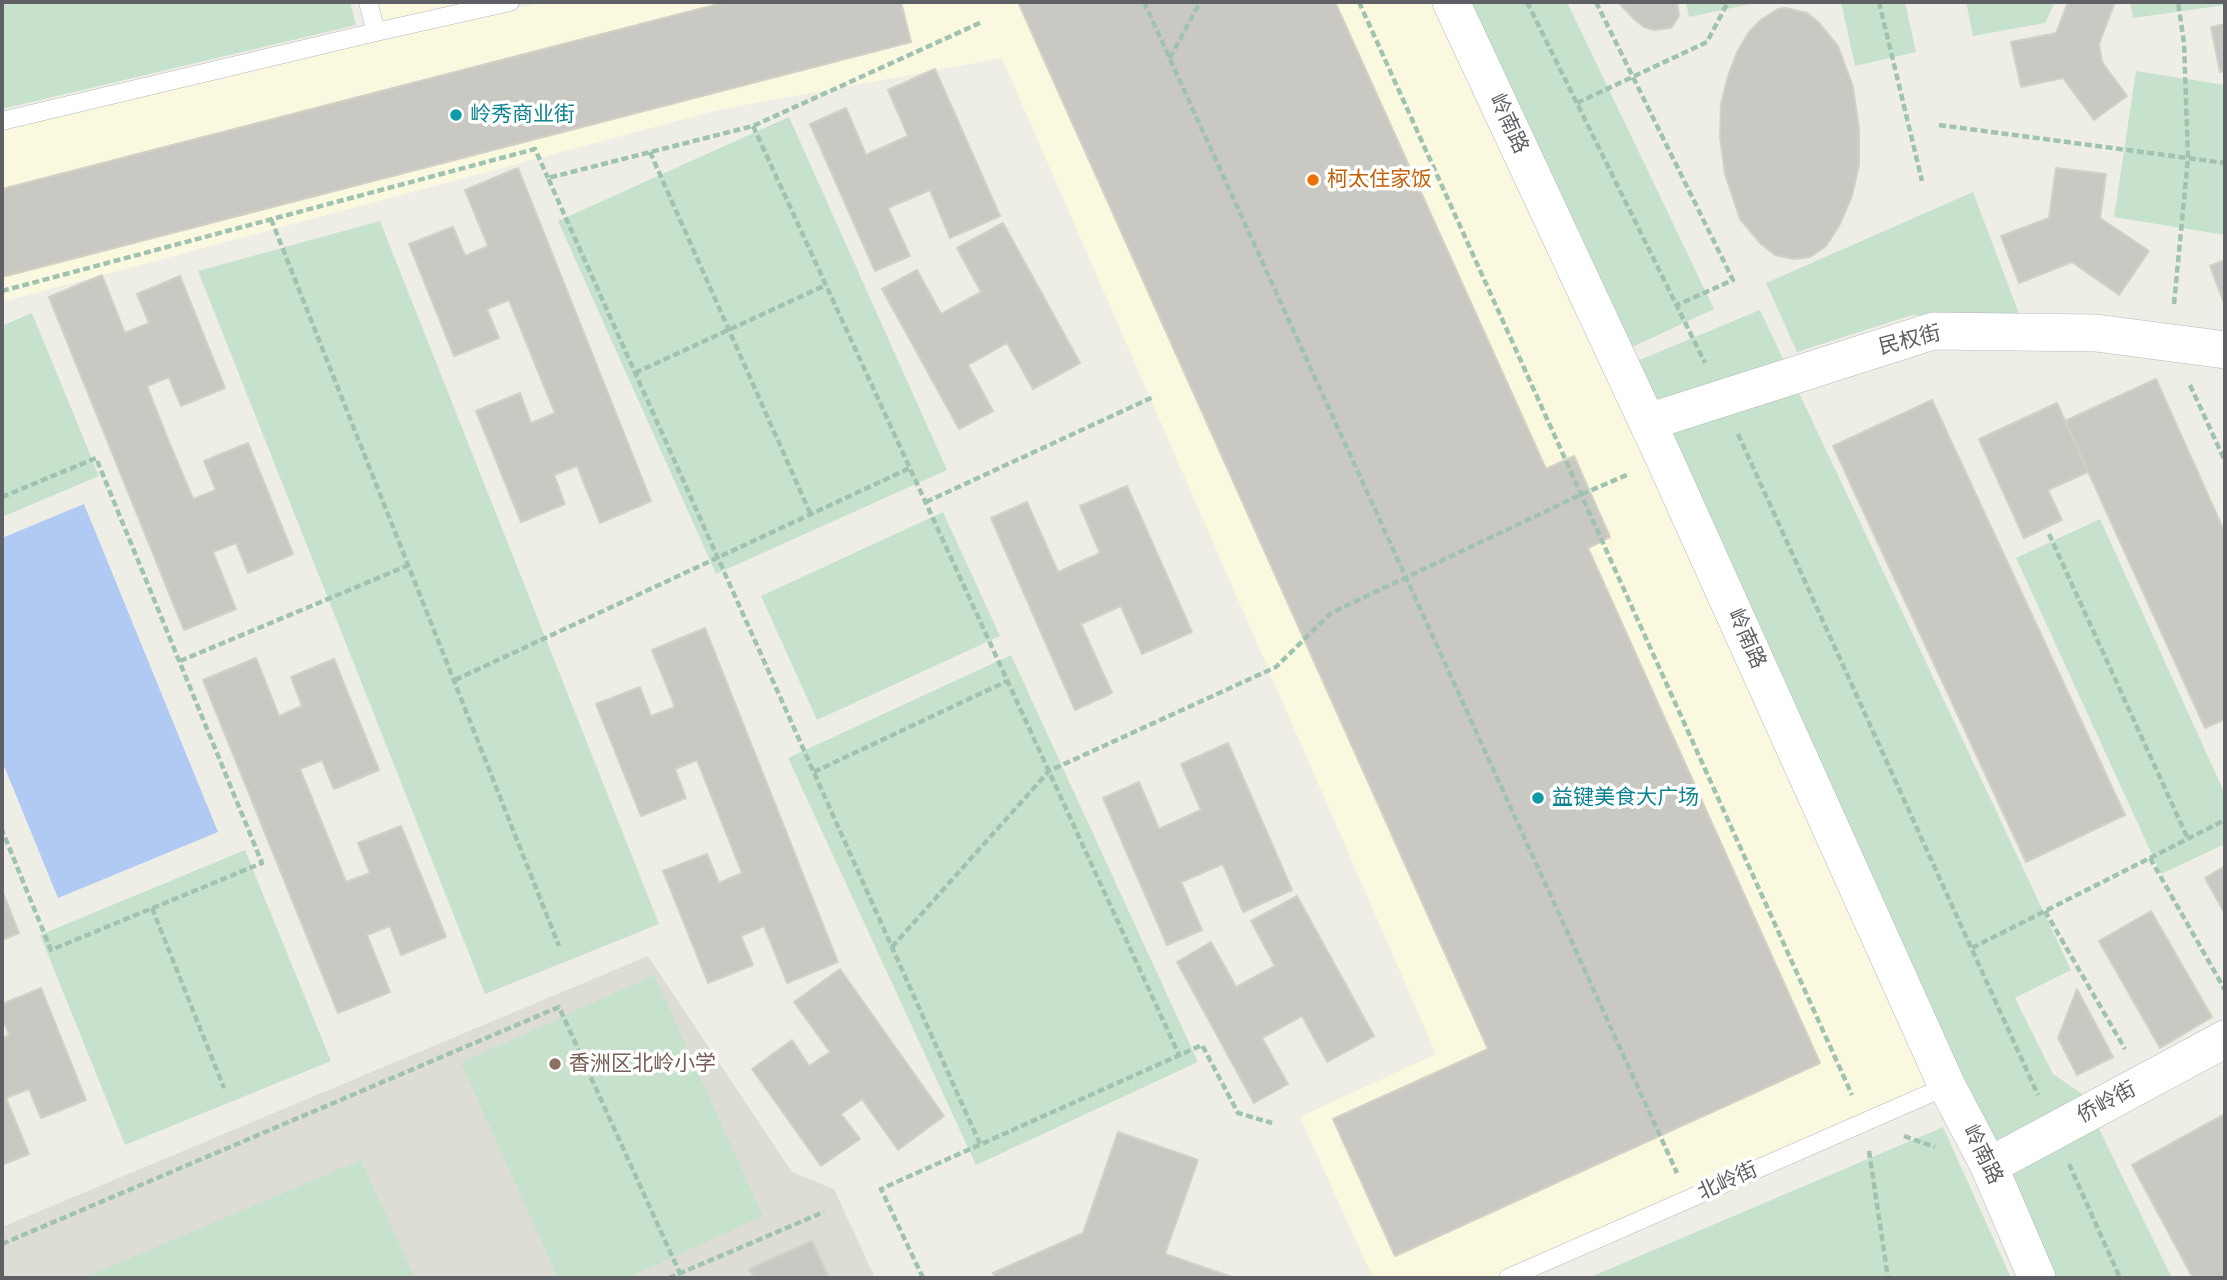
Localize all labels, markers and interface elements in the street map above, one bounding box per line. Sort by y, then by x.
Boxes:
street label: 岭南路 [1483,90,1533,158]
place label: 岭秀商业街 [470,102,575,128]
marker: 岭秀商业街 [448,107,464,123]
place label: 柯太住家饭 [1327,167,1432,193]
marker: 柯太住家饭 [1305,172,1321,188]
street label: 民权街 [1876,321,1944,361]
street label: 岭南路 [1722,605,1770,673]
place label: 益键美食大广场 [1552,785,1699,811]
marker: 益键美食大广场 [1530,790,1546,806]
place label: 香洲区北岭小学 [569,1051,716,1077]
marker: 香洲区北岭小学 [547,1056,563,1072]
street label: 侨岭街 [2073,1077,2141,1129]
street label: 岭南路 [1957,1121,2007,1189]
street label: 北岭街 [1694,1158,1762,1206]

